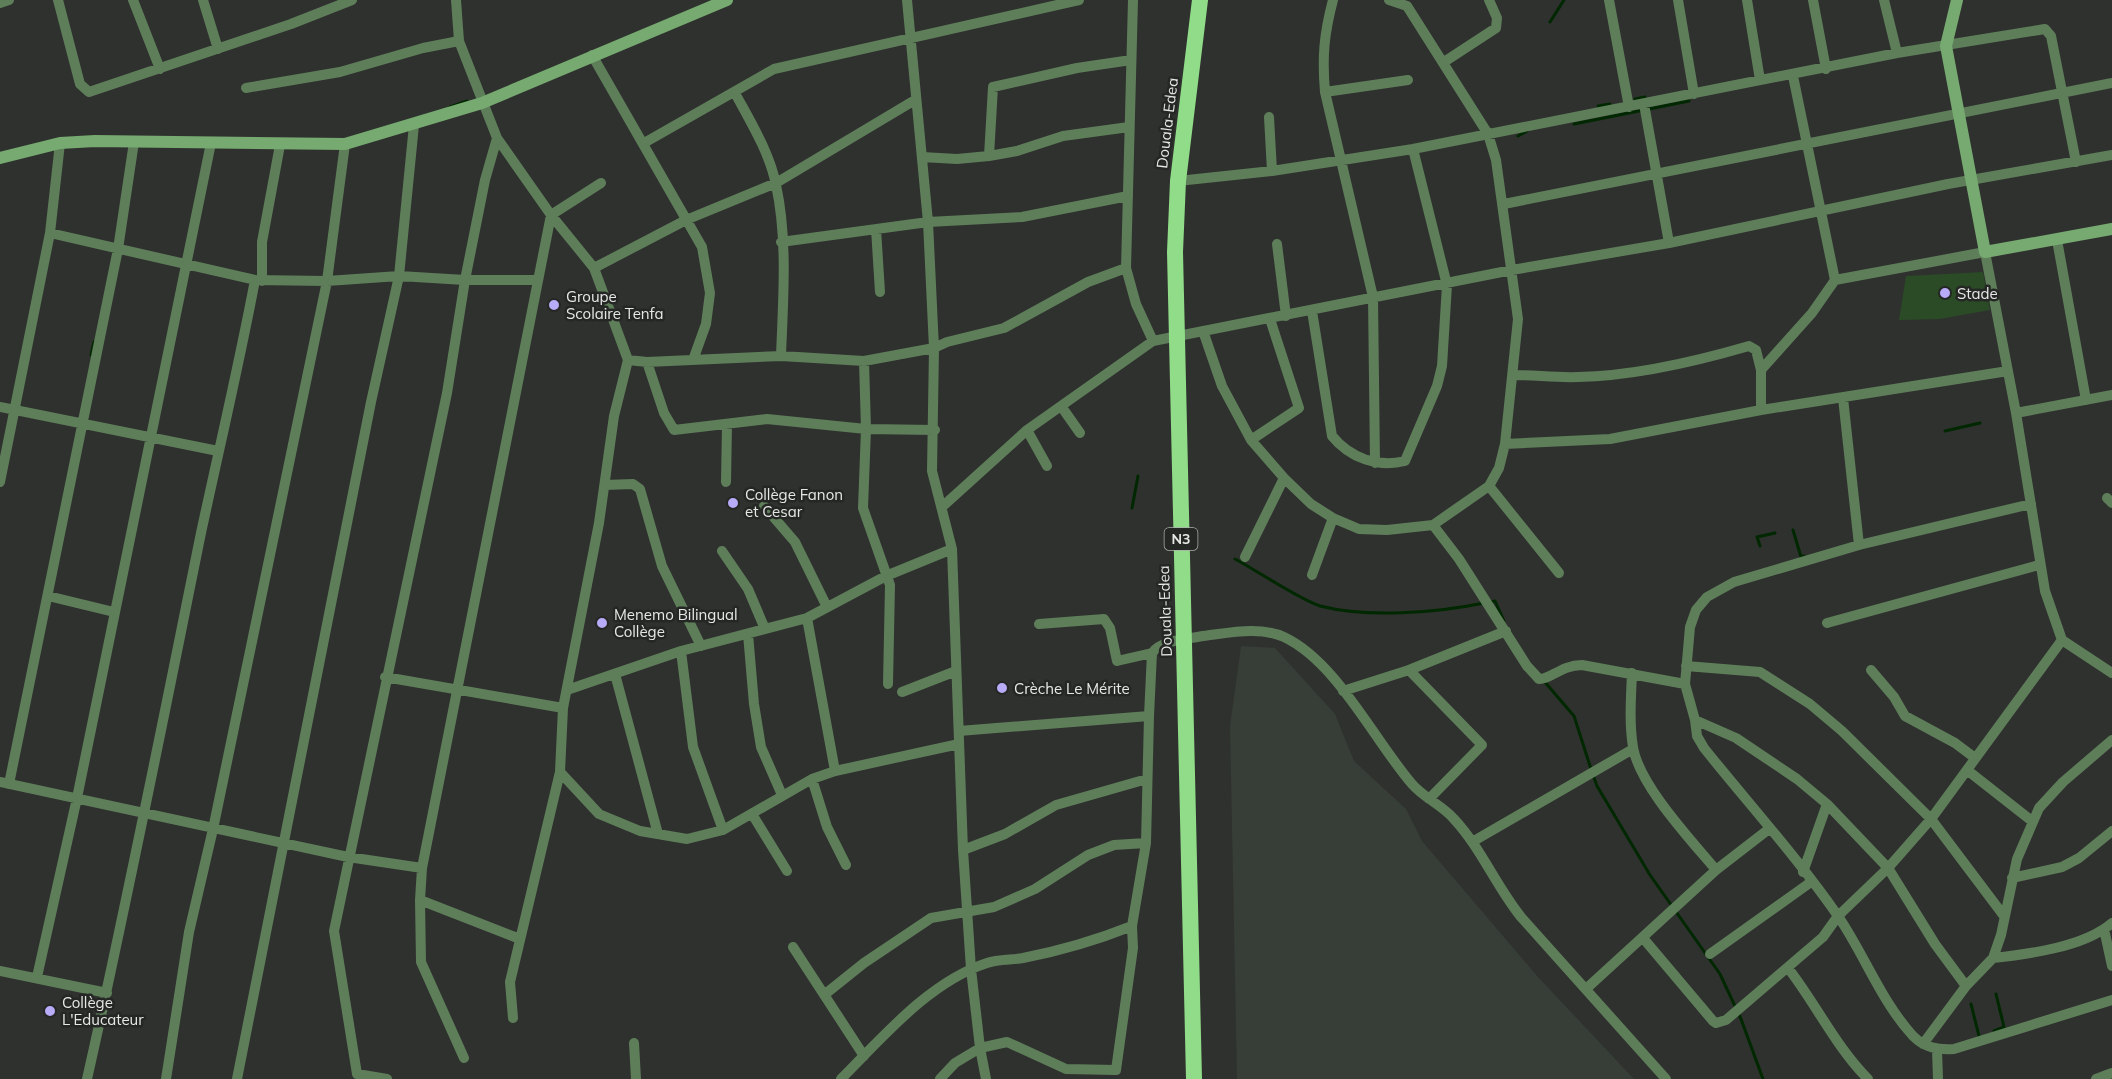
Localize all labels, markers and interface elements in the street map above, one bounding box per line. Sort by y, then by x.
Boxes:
street label: Douala-Edea [1152,77,1182,169]
place label: Stade [1957,284,1998,303]
marker: Stade [1938,286,1952,300]
place label: Groupe Scolaire Tenfa [566,287,664,323]
marker: Groupe Scolaire Tenfa [547,298,561,312]
place label: Collège Fanon et Cesar [745,485,843,521]
marker: Collège Fanon et Cesar [726,496,740,510]
road number: N3 [1164,528,1198,550]
street label: Douala-Edea [1154,565,1176,657]
place label: Menemo Bilingual Collège [614,605,738,641]
marker: Menemo Bilingual Collège [595,616,609,630]
place label: Crèche Le Mérite [1014,679,1130,698]
marker: Crèche Le Mérite [995,681,1009,695]
place label: Collège L'Educateur [62,993,144,1029]
marker: Collège L'Educateur [43,1004,57,1018]

